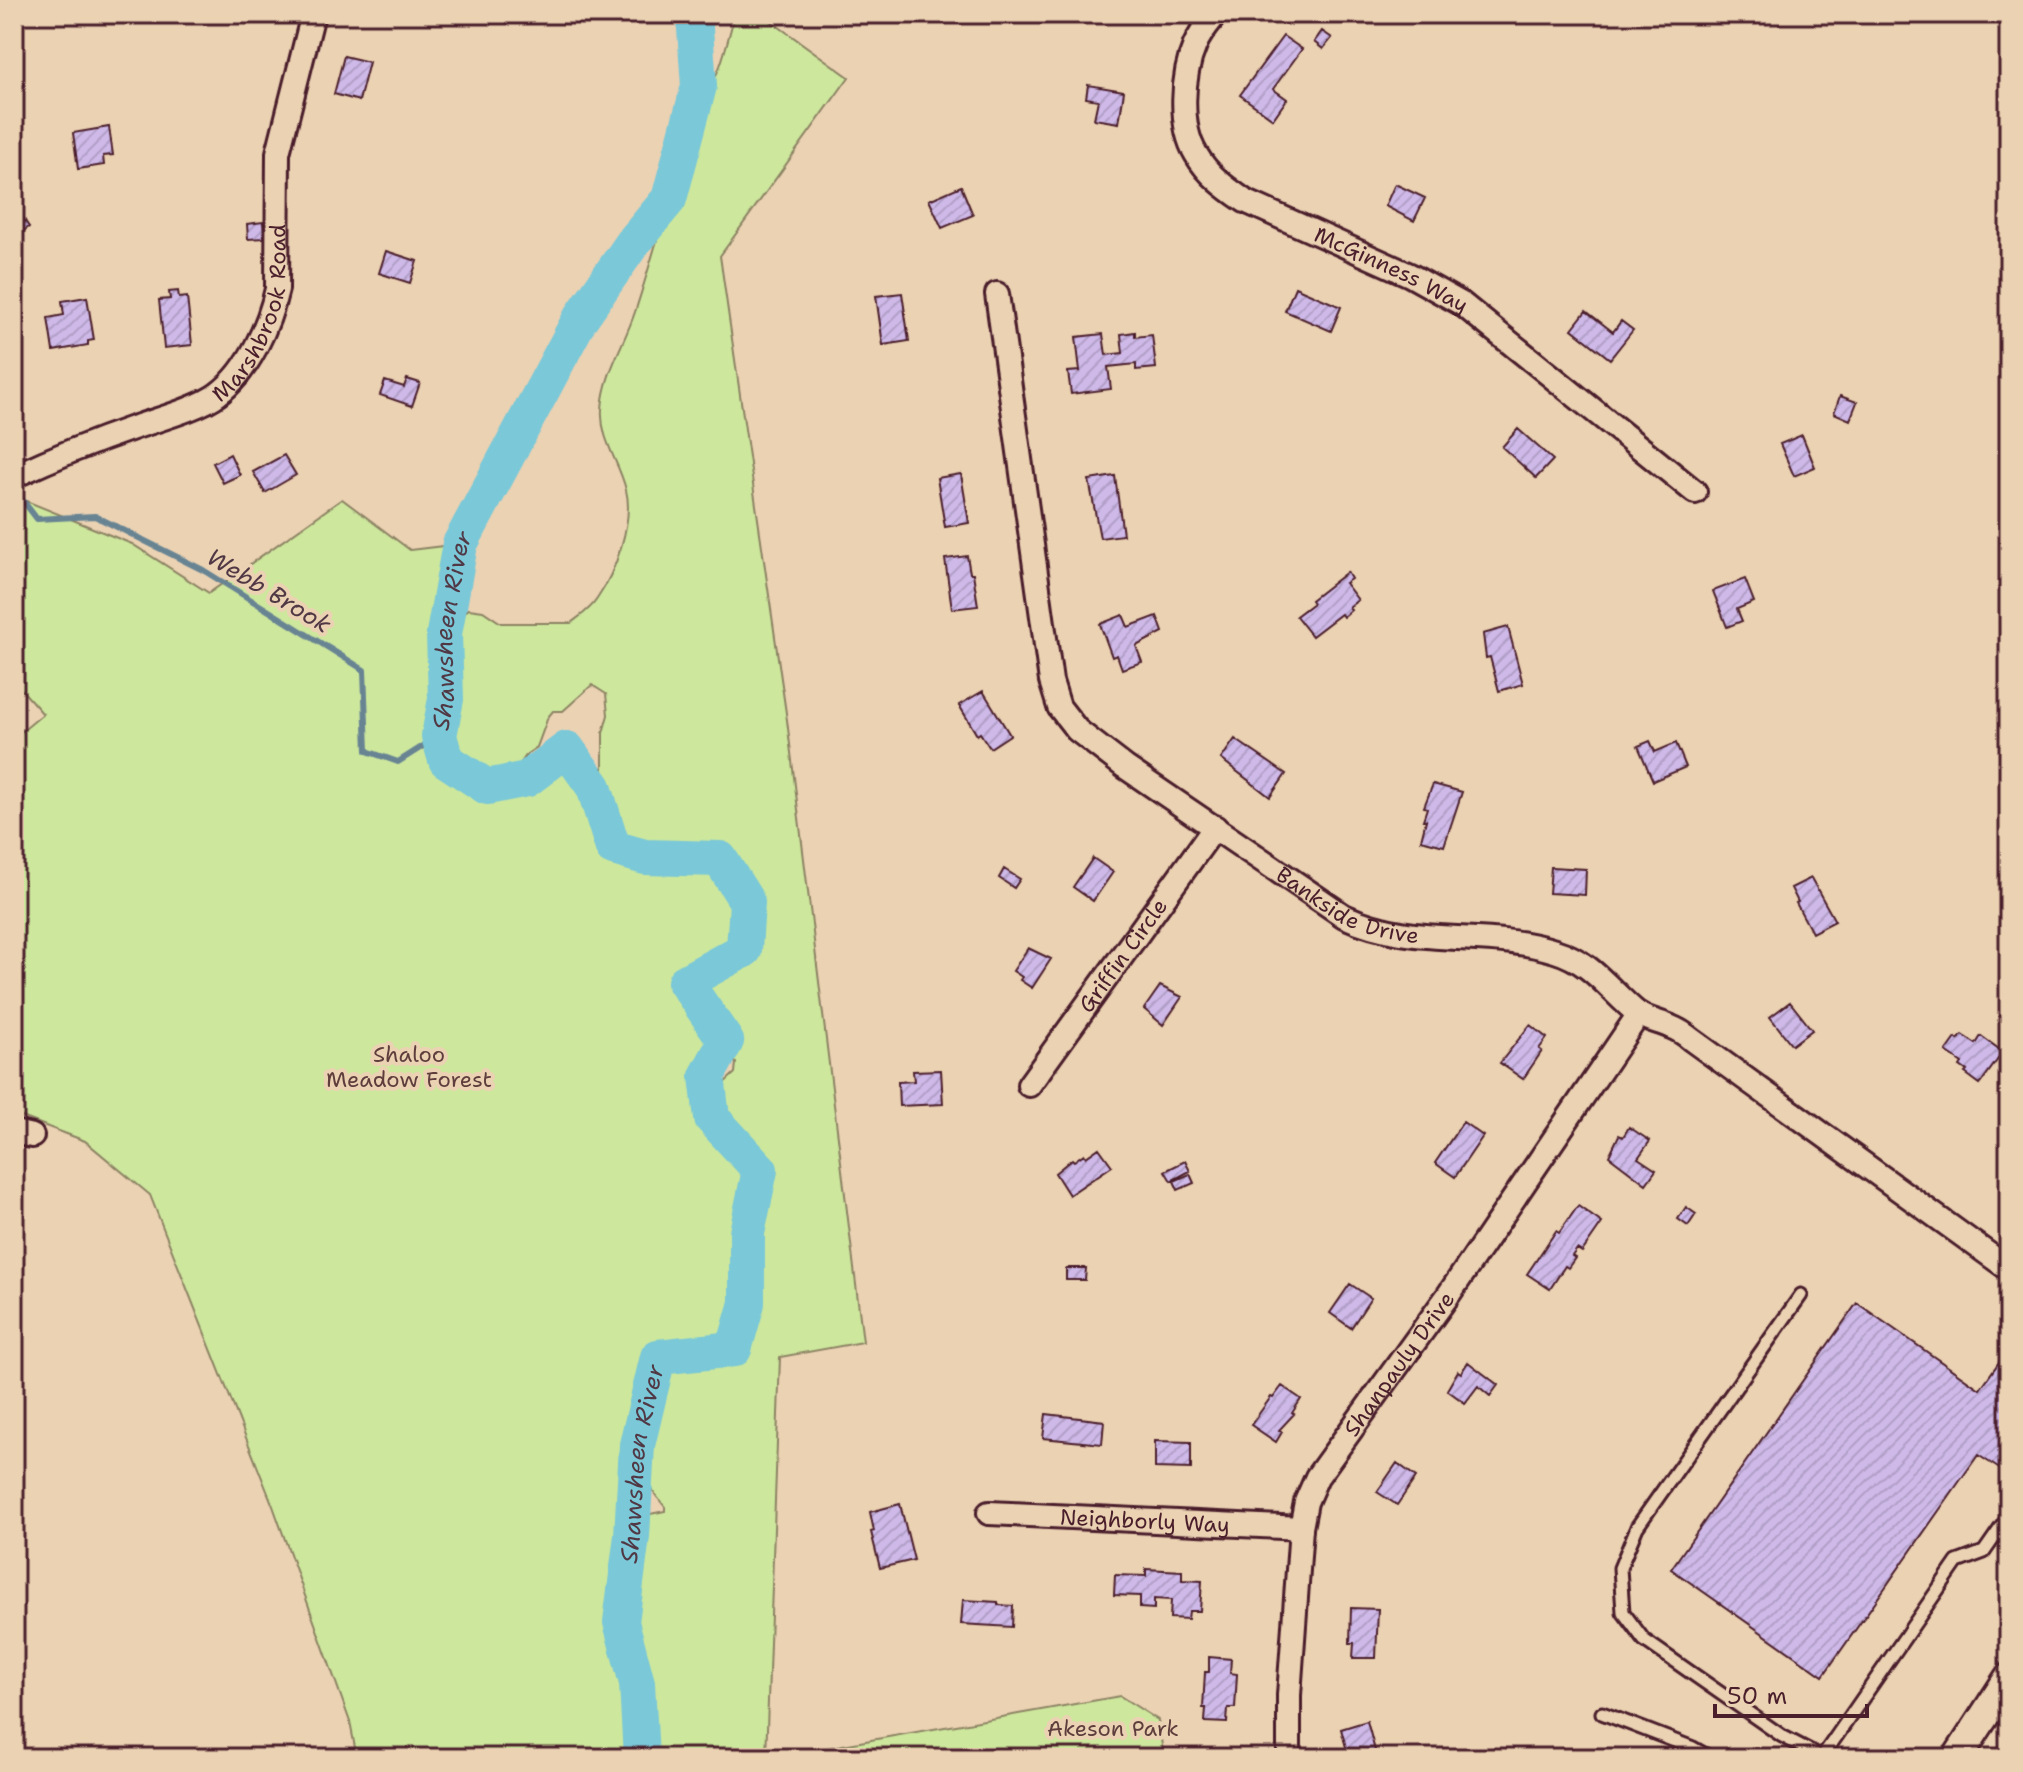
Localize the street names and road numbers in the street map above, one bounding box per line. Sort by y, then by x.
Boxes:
street label: McGinness Way [1310,220,1474,320]
street label: Marshbrook Road [206,224,292,408]
street label: Bankside Drive [1270,860,1420,950]
street label: Griffin Circle [1072,893,1174,1018]
street label: Shanpauly Drive [1337,1286,1461,1442]
street label: Neighborly Way [1059,1502,1230,1540]

